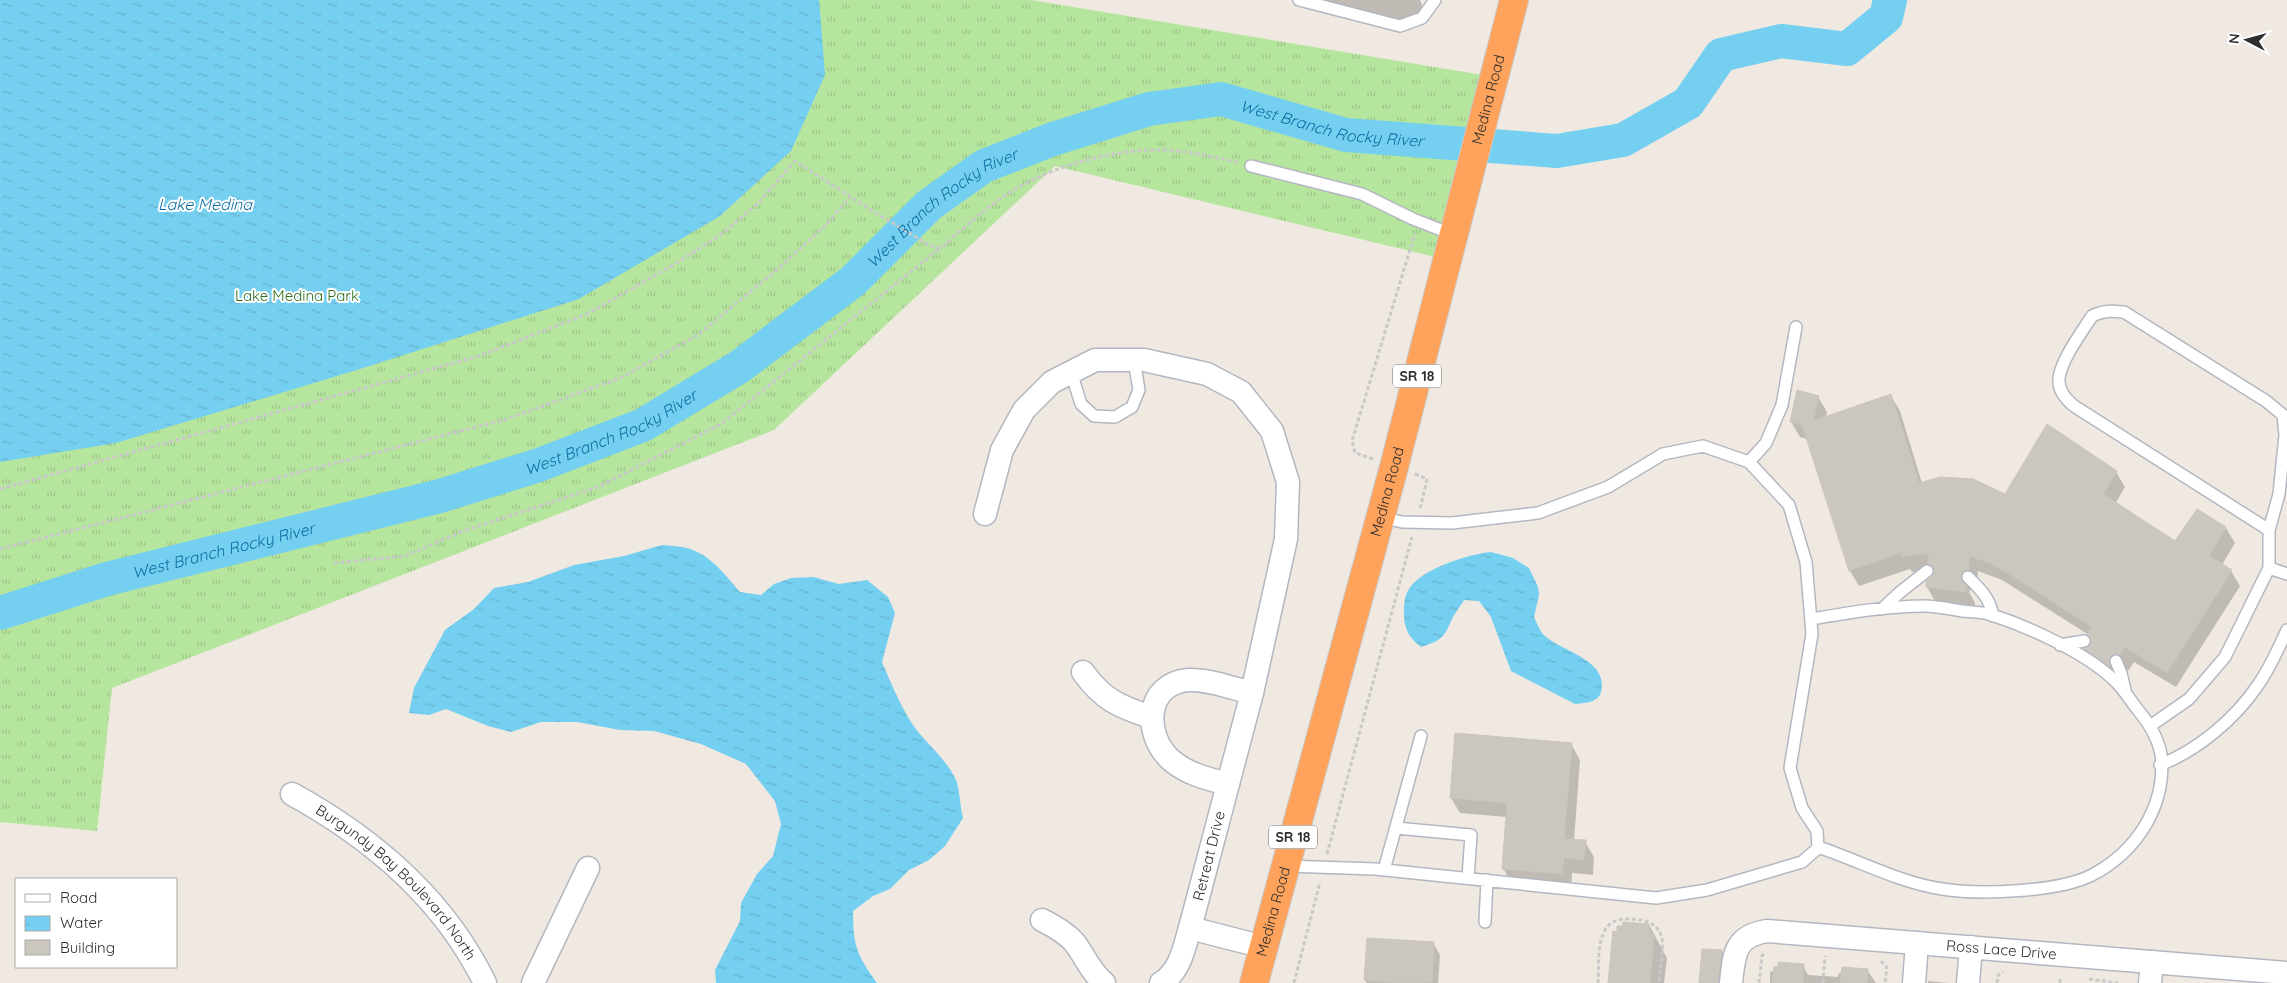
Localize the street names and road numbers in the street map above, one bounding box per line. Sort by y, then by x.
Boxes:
street label: Medina Road [1467,52,1509,147]
road number: SR 18 [1393,364,1441,388]
street label: Medina Road [1366,445,1408,539]
street label: Burgundy Bay Boulevard North [312,800,481,963]
street label: Retreat Drive [1188,809,1229,903]
road number: SR 18 [1269,826,1317,849]
street label: Medina Road [1252,864,1294,958]
street label: Ross Lace Drive [1945,936,2057,963]

